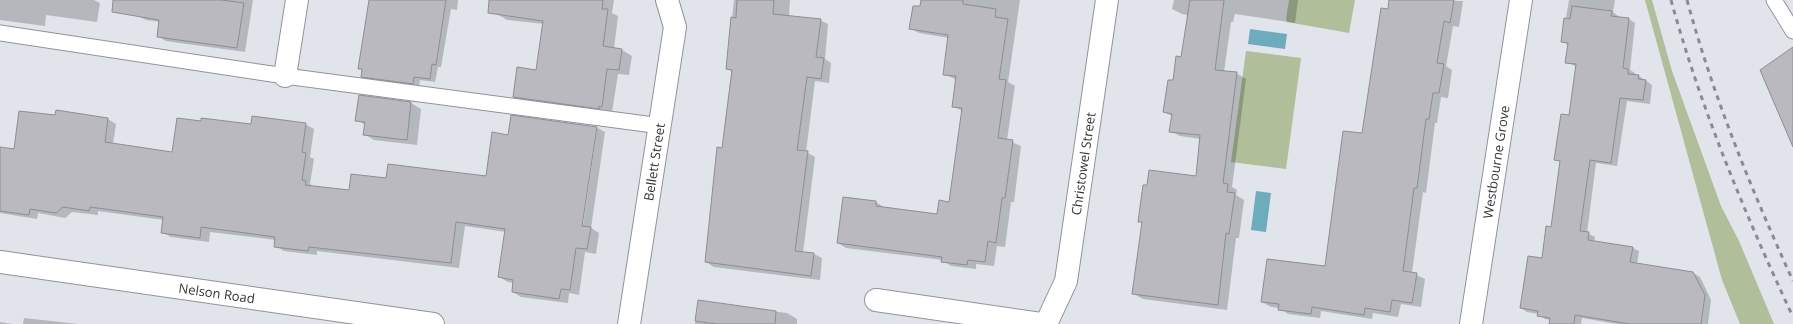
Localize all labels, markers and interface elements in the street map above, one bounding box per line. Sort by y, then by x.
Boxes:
street label: Westbourne Grove [1478,104,1514,220]
street label: Christowel Street [1067,111,1100,216]
street label: Bellett Street [639,121,669,202]
street label: Nelson Road [177,279,256,307]

